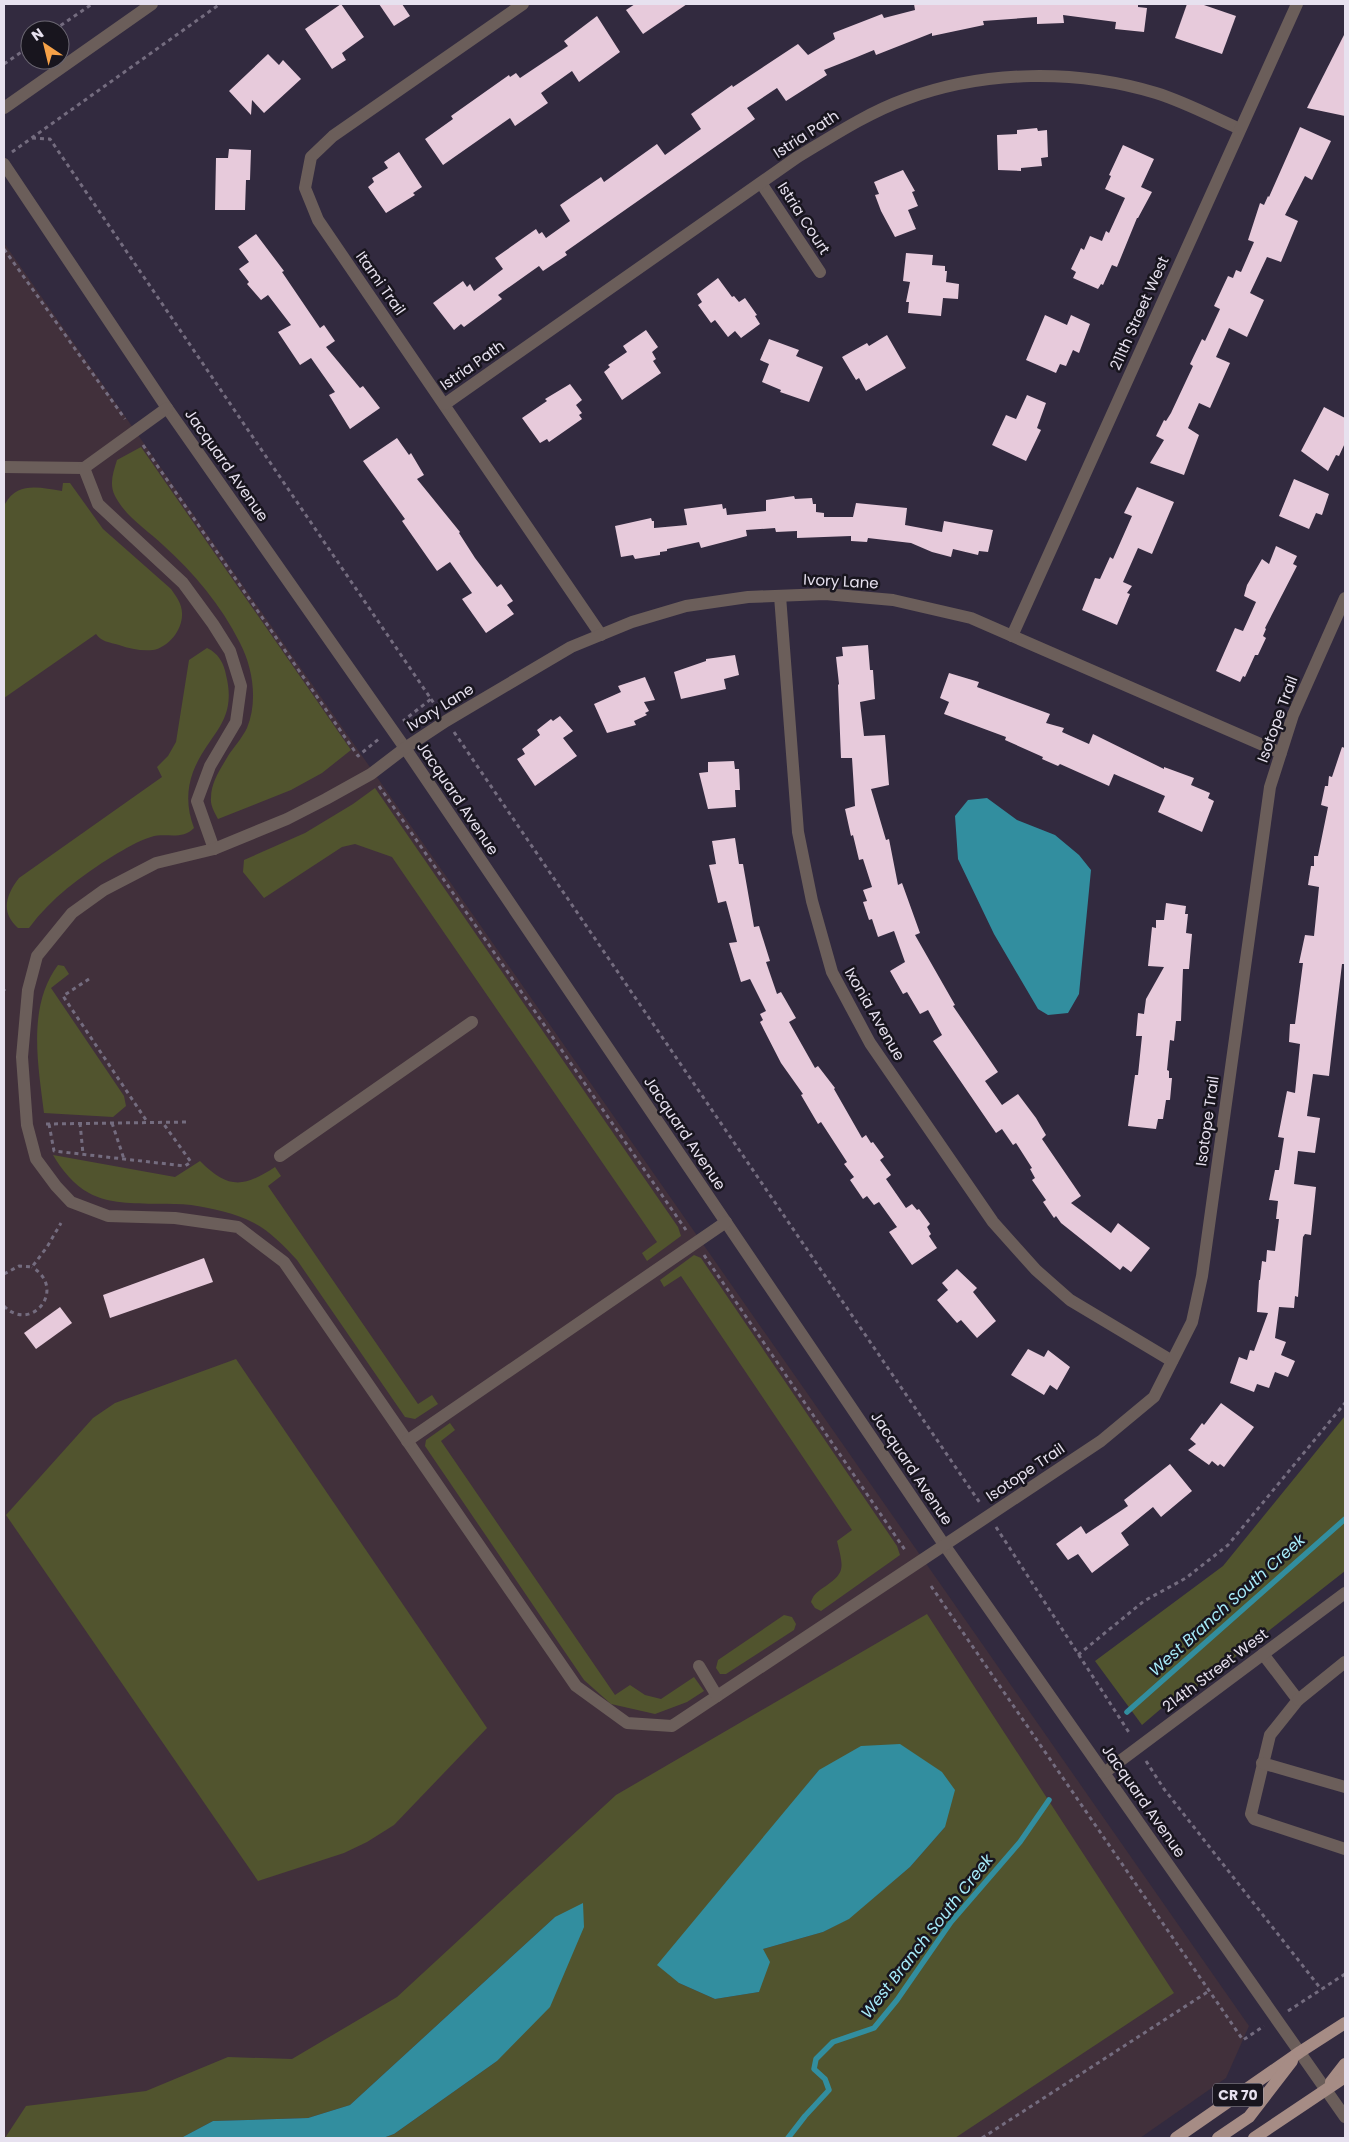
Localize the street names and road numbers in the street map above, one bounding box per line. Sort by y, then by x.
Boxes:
street label: Istria Path [769,105,843,163]
street label: Istria Court [773,178,835,258]
street label: Itami Trail [351,247,411,319]
street label: 211th Street West [1105,253,1173,373]
street label: Istria Path [436,335,508,395]
street label: Jacquard Avenue [180,404,274,526]
street label: Ivory Lane [803,569,879,593]
street label: Isotope Trail [1252,673,1302,765]
street label: Ivory Lane [403,678,477,736]
street label: Jacquard Avenue [412,737,504,859]
street label: Ixonia Avenue [840,964,910,1064]
street label: Jacquard Avenue [639,1072,731,1194]
street label: Isotope Trail [1190,1075,1224,1167]
street label: Jacquard Avenue [866,1407,958,1529]
street label: Isotope Trail [981,1438,1069,1506]
street label: 214th Street West [1158,1623,1272,1717]
street label: Jacquard Avenue [1097,1740,1191,1862]
road number: CR 70 [1213,2084,1263,2106]

